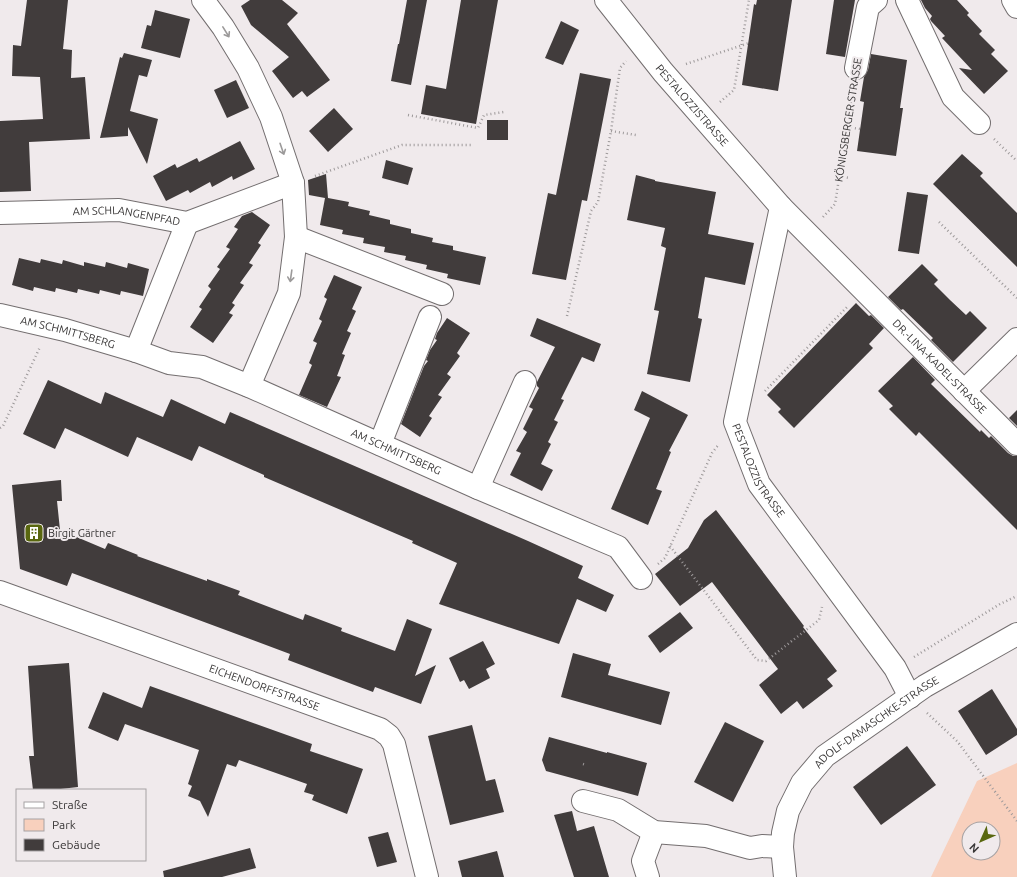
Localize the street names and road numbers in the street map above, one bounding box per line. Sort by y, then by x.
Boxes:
street label: KÖNIGSBERGER STRASSE [832,57,864,183]
street label: PESTALOZZISTRASSE [653,62,731,148]
street label: AM SCHLANGENPFAD [73,204,182,228]
street label: AM SCHMITTSBERG [19,314,117,350]
street label: DR.-LINA-KADEL-STRASSE [890,317,989,416]
street label: PESTALOZZISTRASSE [730,422,788,520]
street label: AM SCHMITTSBERG [349,426,443,477]
street label: EICHENDORFFSTRASSE [208,662,321,713]
street label: ADOLF-DAMASCHKE-STRASSE [812,674,941,770]

